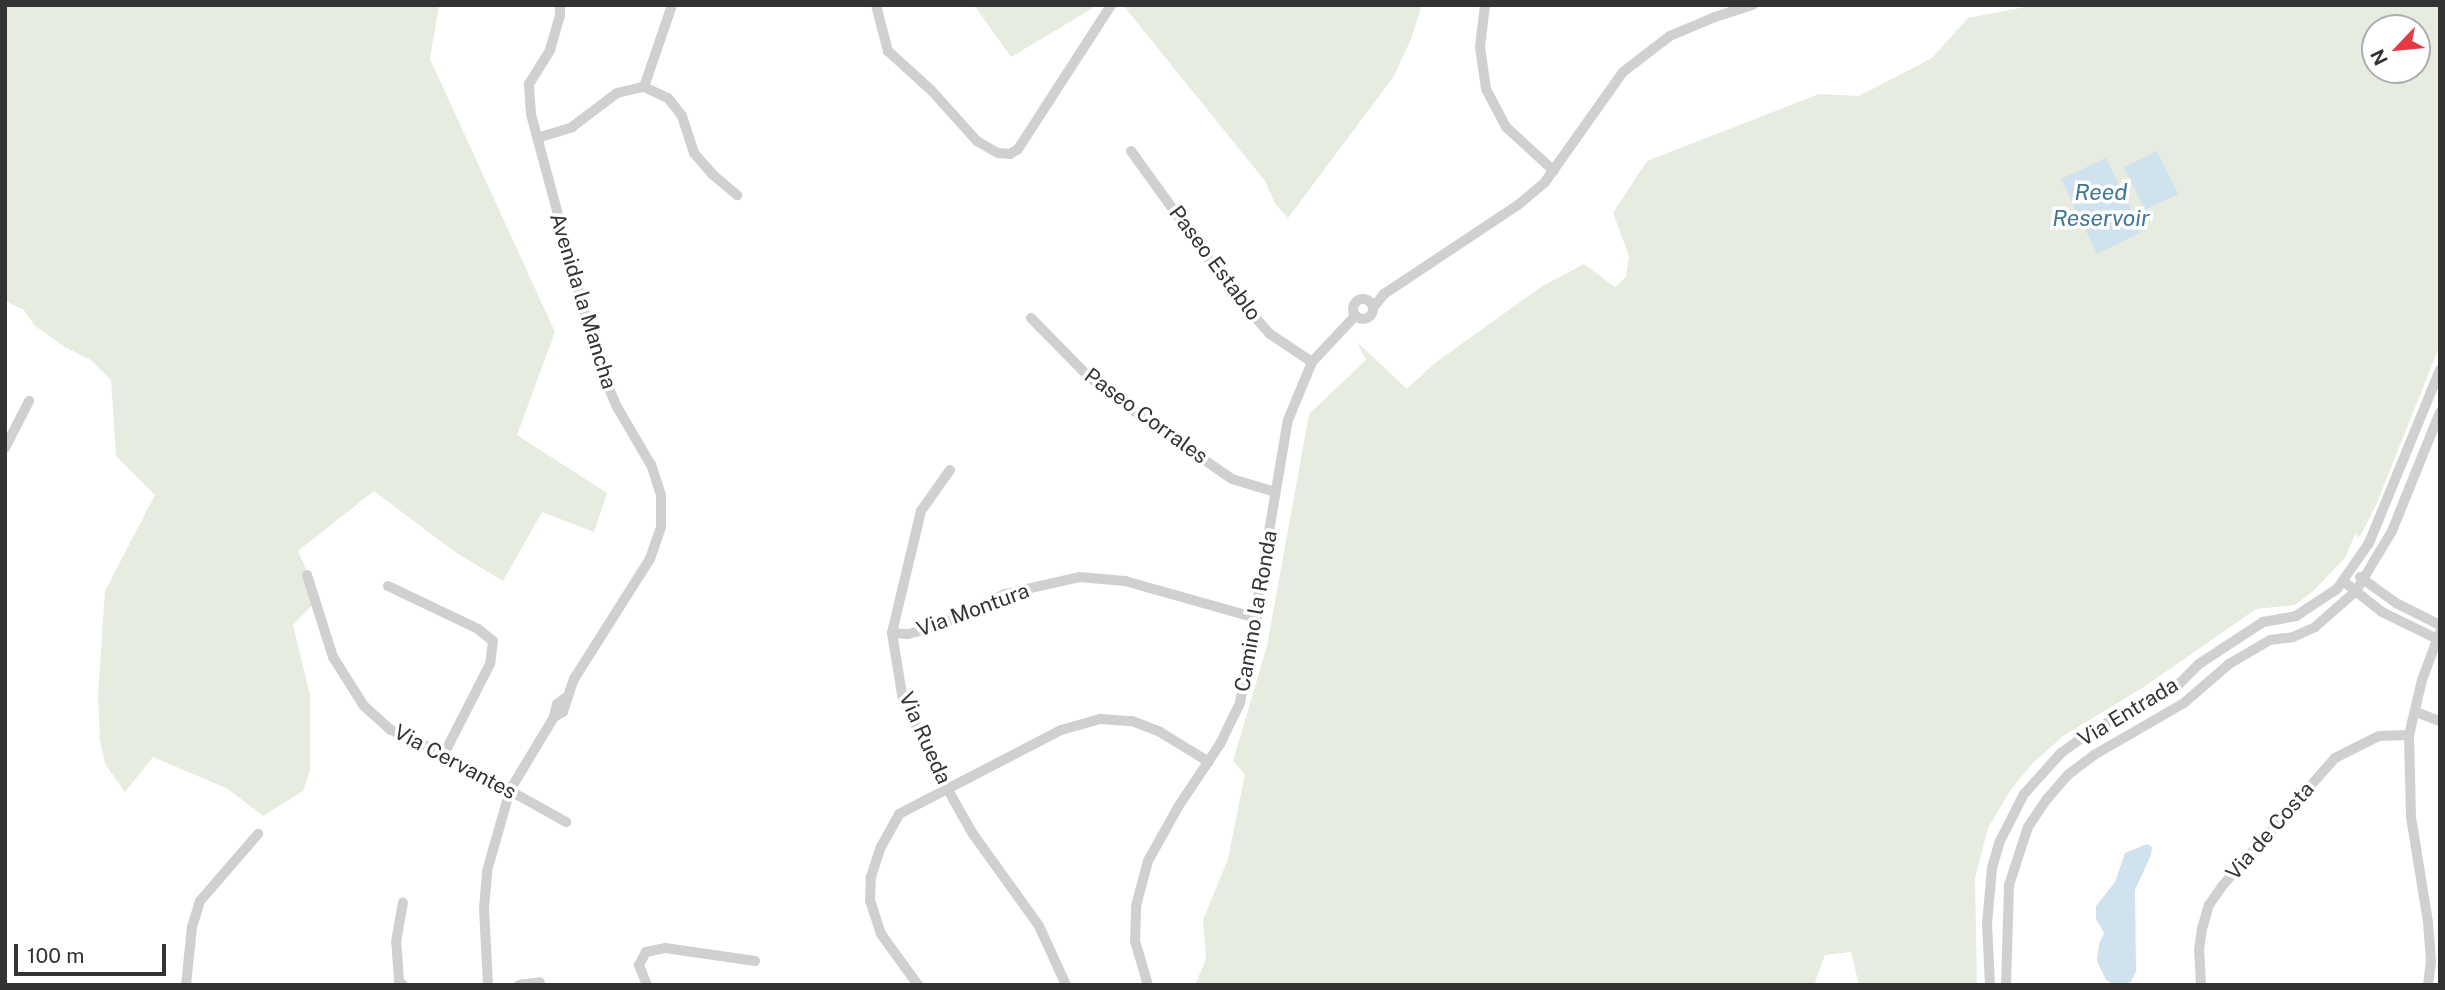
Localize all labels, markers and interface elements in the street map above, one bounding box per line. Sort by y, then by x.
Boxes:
north arrow [2361,14,2431,84]
text: N [2366,46,2392,69]
water label: Reed Reservoir [2052,178,2150,232]
street label: Paseo Establo [1164,201,1266,325]
street label: Avenida la Mancha [544,210,622,392]
street label: Paseo Corrales [1079,363,1213,469]
street label: Camino la Ronda [1229,528,1283,694]
street label: Via Montura [913,578,1033,642]
street label: Via Entrada [2073,672,2183,752]
street label: Via Rueda [893,688,957,788]
street label: Via Cervantes [390,719,520,805]
street label: Via de Costa [2221,777,2319,885]
scale bar [18,930,170,974]
text: 100 m [27,943,84,968]

